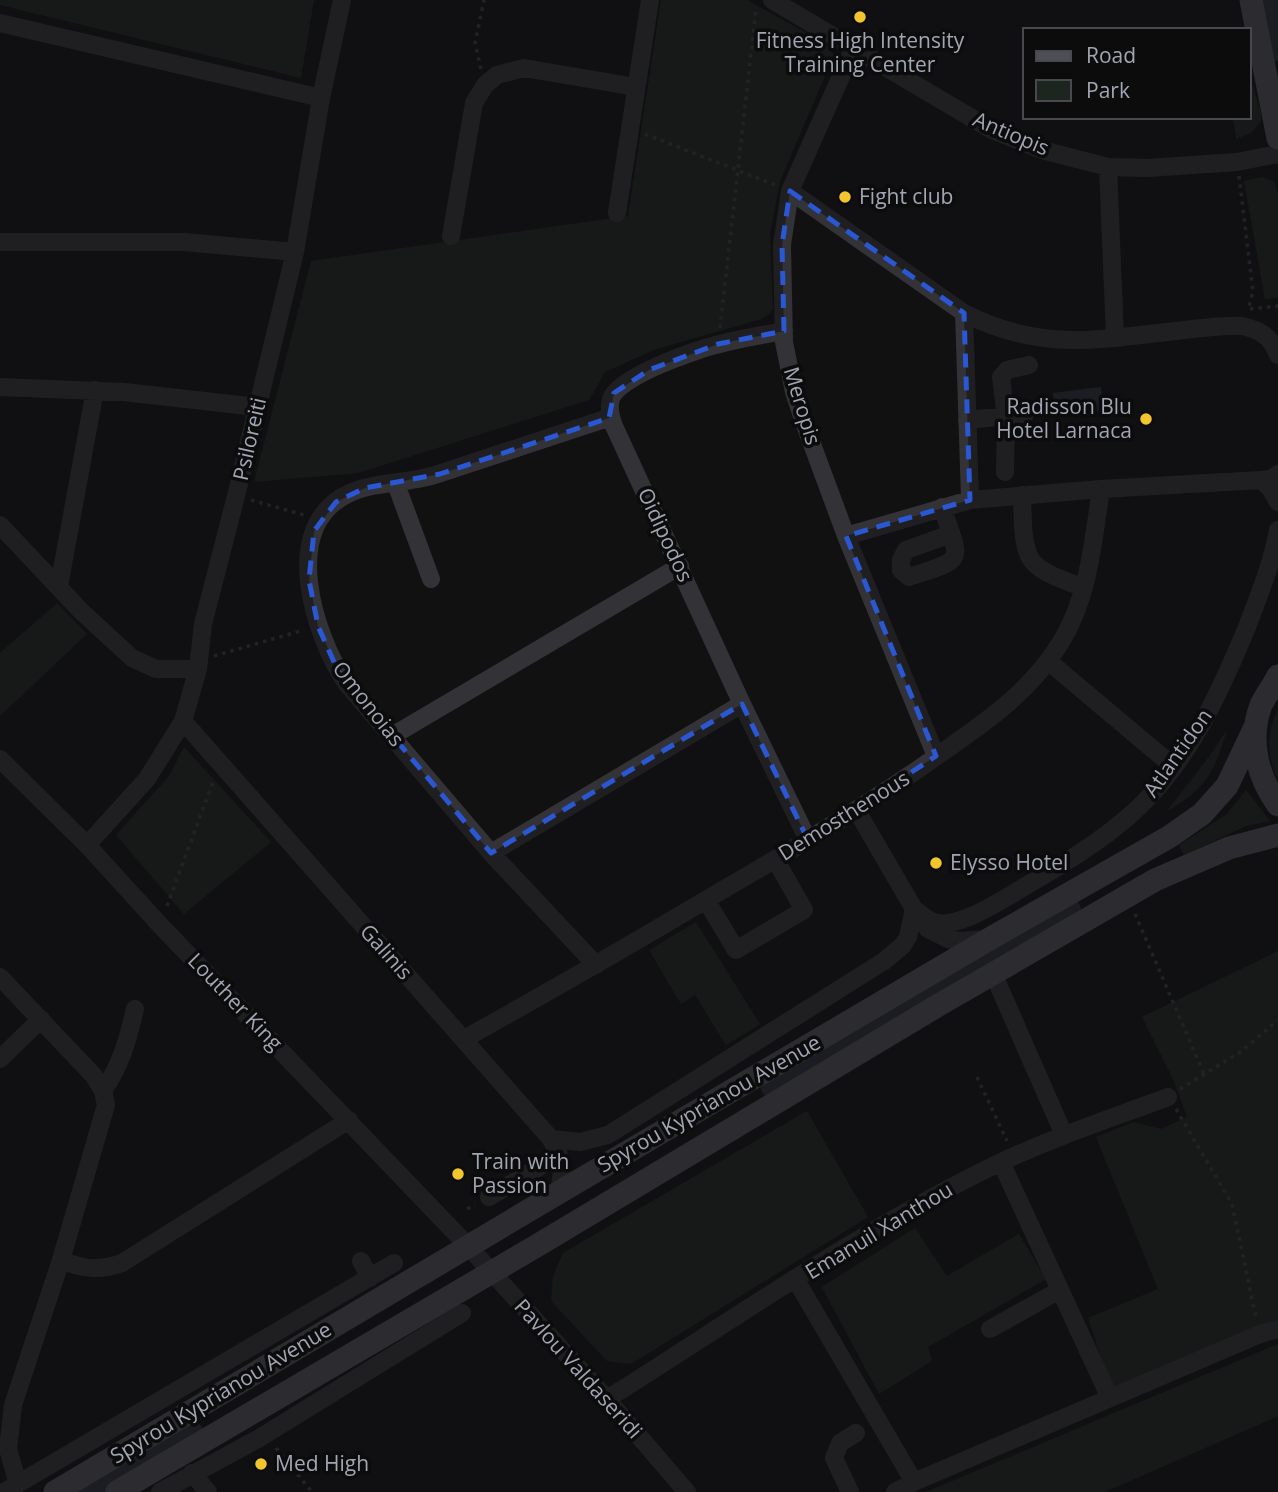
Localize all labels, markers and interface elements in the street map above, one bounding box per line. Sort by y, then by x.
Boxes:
marker: Fitness High Intensity Training Center [852,9,868,25]
place label: Fitness High Intensity Training Center [756,26,965,78]
legend [1023,28,1250,119]
text: Road [1086,41,1136,69]
text: Park [1086,76,1130,104]
street label: Antiopis [969,105,1054,162]
place label: Fight club [859,182,953,210]
marker: Fight club [837,189,853,205]
street label: Meropis [778,363,828,448]
place label: Radisson Blu Hotel Larnaca [996,392,1132,444]
street label: Psiloreiti [226,395,272,483]
marker: Radisson Blu Hotel Larnaca [1138,411,1154,427]
street label: Oidipodos [632,483,700,586]
street label: Omonoias [327,655,411,752]
street label: Atlantidon [1137,703,1218,802]
street label: Demosthenous [773,764,914,867]
place label: Elysso Hotel [950,848,1068,876]
marker: Elysso Hotel [928,855,944,871]
street label: Galinis [354,918,419,985]
street label: Louther King [182,947,289,1056]
street label: Spyrou Kyprianou Avenue [592,1028,825,1179]
place label: Train with Passion [472,1147,569,1199]
marker: Train with Passion [450,1166,466,1182]
street label: Emanuil Xanthou [800,1175,957,1285]
street label: Pavlou Valdaseridi [508,1292,649,1444]
street label: Spyrou Kyprianou Avenue [105,1315,336,1469]
place label: Med High [275,1449,369,1477]
marker: Med High [253,1456,269,1472]

